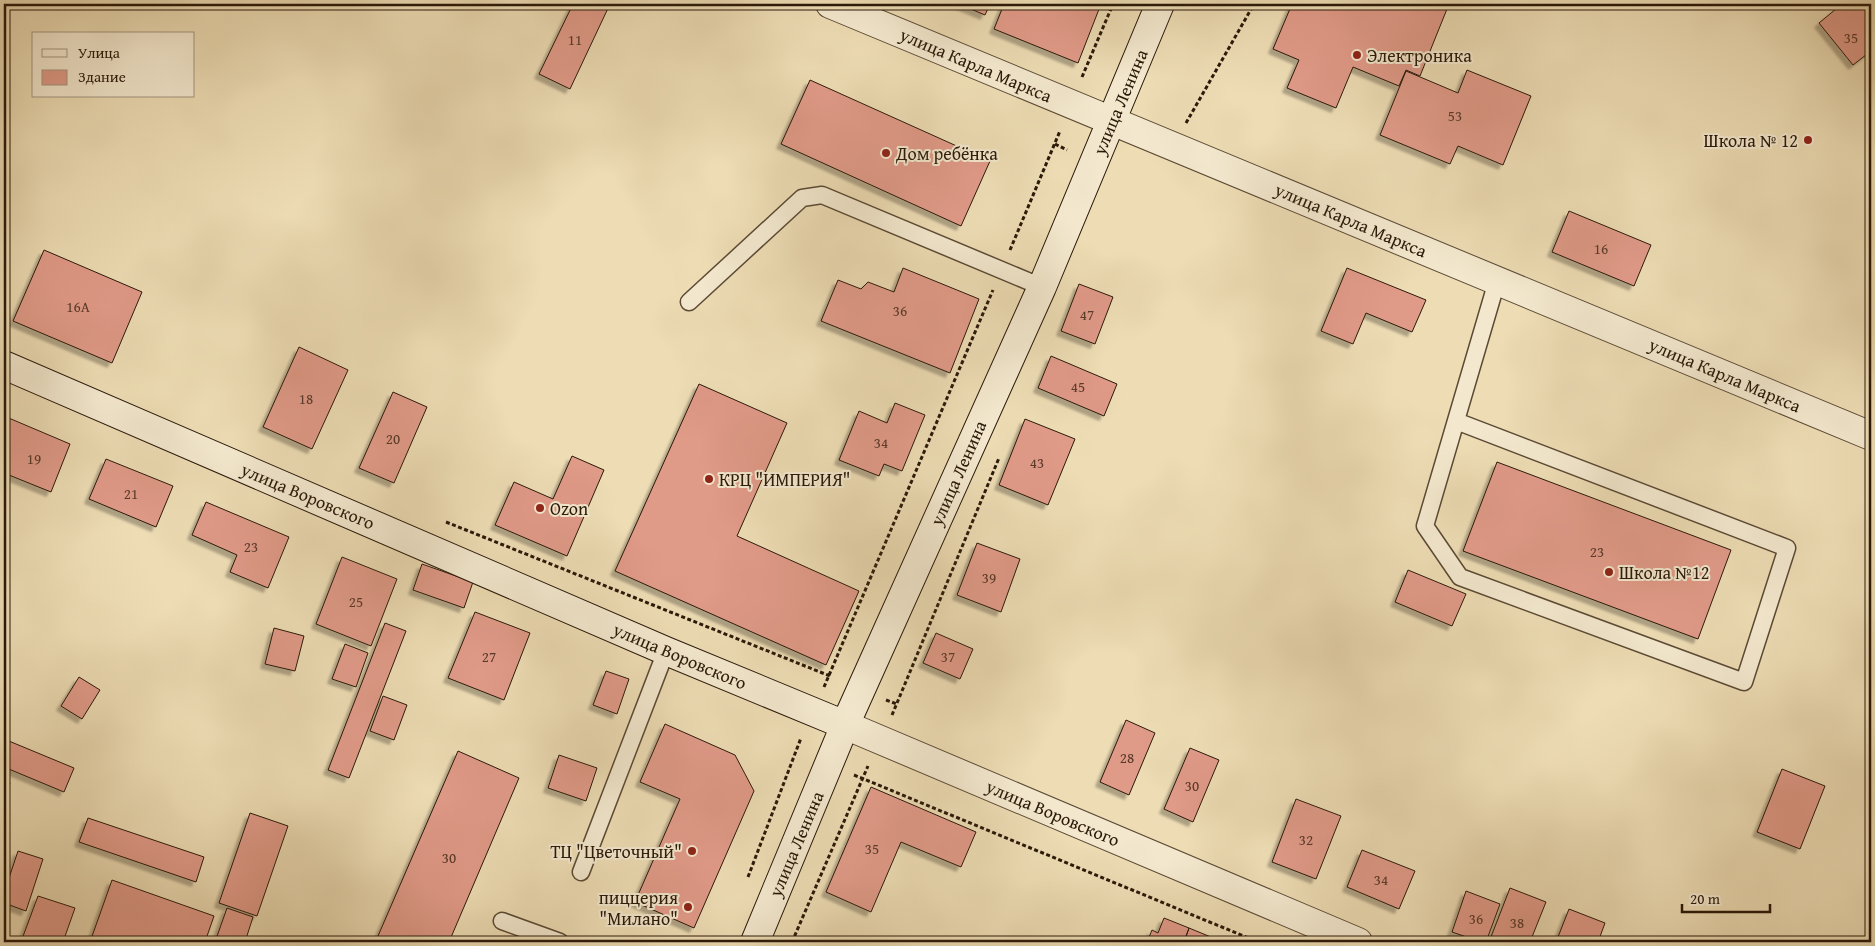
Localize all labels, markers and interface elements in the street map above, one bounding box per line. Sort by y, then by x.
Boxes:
street label: улица Карла Маркса [895,20,1057,109]
house number: 35 [1844,27,1858,48]
house number: 11 [568,29,582,50]
legend [32,32,195,98]
text: Улица [78,42,121,63]
place label: Электроника [1367,42,1472,69]
street label: улица Ленина [1085,45,1155,160]
marker: Электроника [1351,49,1363,61]
text: Здание [78,66,126,87]
house number: 53 [1448,105,1462,126]
place label: Школа № 12 [1704,127,1798,154]
marker: Школа № 12 [1802,134,1814,146]
place label: Дом ребёнка [895,140,998,167]
marker: Дом ребёнка [880,147,892,159]
street label: улица Карла Маркса [1270,175,1432,264]
house number: 16 [1594,238,1608,259]
house number: 16А [66,296,90,317]
house number: 36 [893,300,907,321]
house number: 47 [1080,304,1094,325]
street label: улица Карла Маркса [1644,330,1806,419]
house number: 45 [1071,376,1085,397]
house number: 18 [299,388,313,409]
street label: улица Ленина [922,416,993,531]
house number: 20 [386,428,400,449]
house number: 34 [874,432,888,453]
house number: 19 [27,448,41,469]
house number: 43 [1030,452,1044,473]
street label: улица Воровского [236,455,379,536]
place label: КРЦ "ИМПЕРИЯ" [719,466,850,493]
marker: КРЦ "ИМПЕРИЯ" [703,473,715,485]
house number: 21 [124,483,138,504]
place label: Ozon [550,495,588,522]
marker: Ozon [534,502,546,514]
house number: 23 [244,536,258,557]
house number: 23 [1590,541,1604,562]
place label: Школа №12 [1619,559,1709,586]
marker: Школа №12 [1603,566,1615,578]
house number: 39 [982,567,996,588]
house number: 25 [349,591,363,612]
street label: улица Воровского [608,615,751,696]
house number: 27 [482,646,496,667]
house number: 37 [941,646,955,667]
house number: 28 [1120,747,1134,768]
street label: улица Воровского [981,772,1124,853]
house number: 30 [1185,775,1199,796]
street label: улица Ленина [761,787,831,902]
house number: 32 [1299,829,1313,850]
place label: ТЦ "Цветочный" [550,838,682,865]
house number: 35 [865,838,879,859]
marker: ТЦ "Цветочный" [686,845,698,857]
house number: 30 [442,847,456,868]
house number: 34 [1374,869,1388,890]
scale bar [1682,881,1770,913]
place label: пиццерия "Милано" [599,884,678,932]
text: 20 m [1690,888,1721,909]
marker: пиццерия "Милано" [682,901,694,913]
house number: 36 [1469,908,1483,929]
house number: 38 [1510,912,1524,933]

